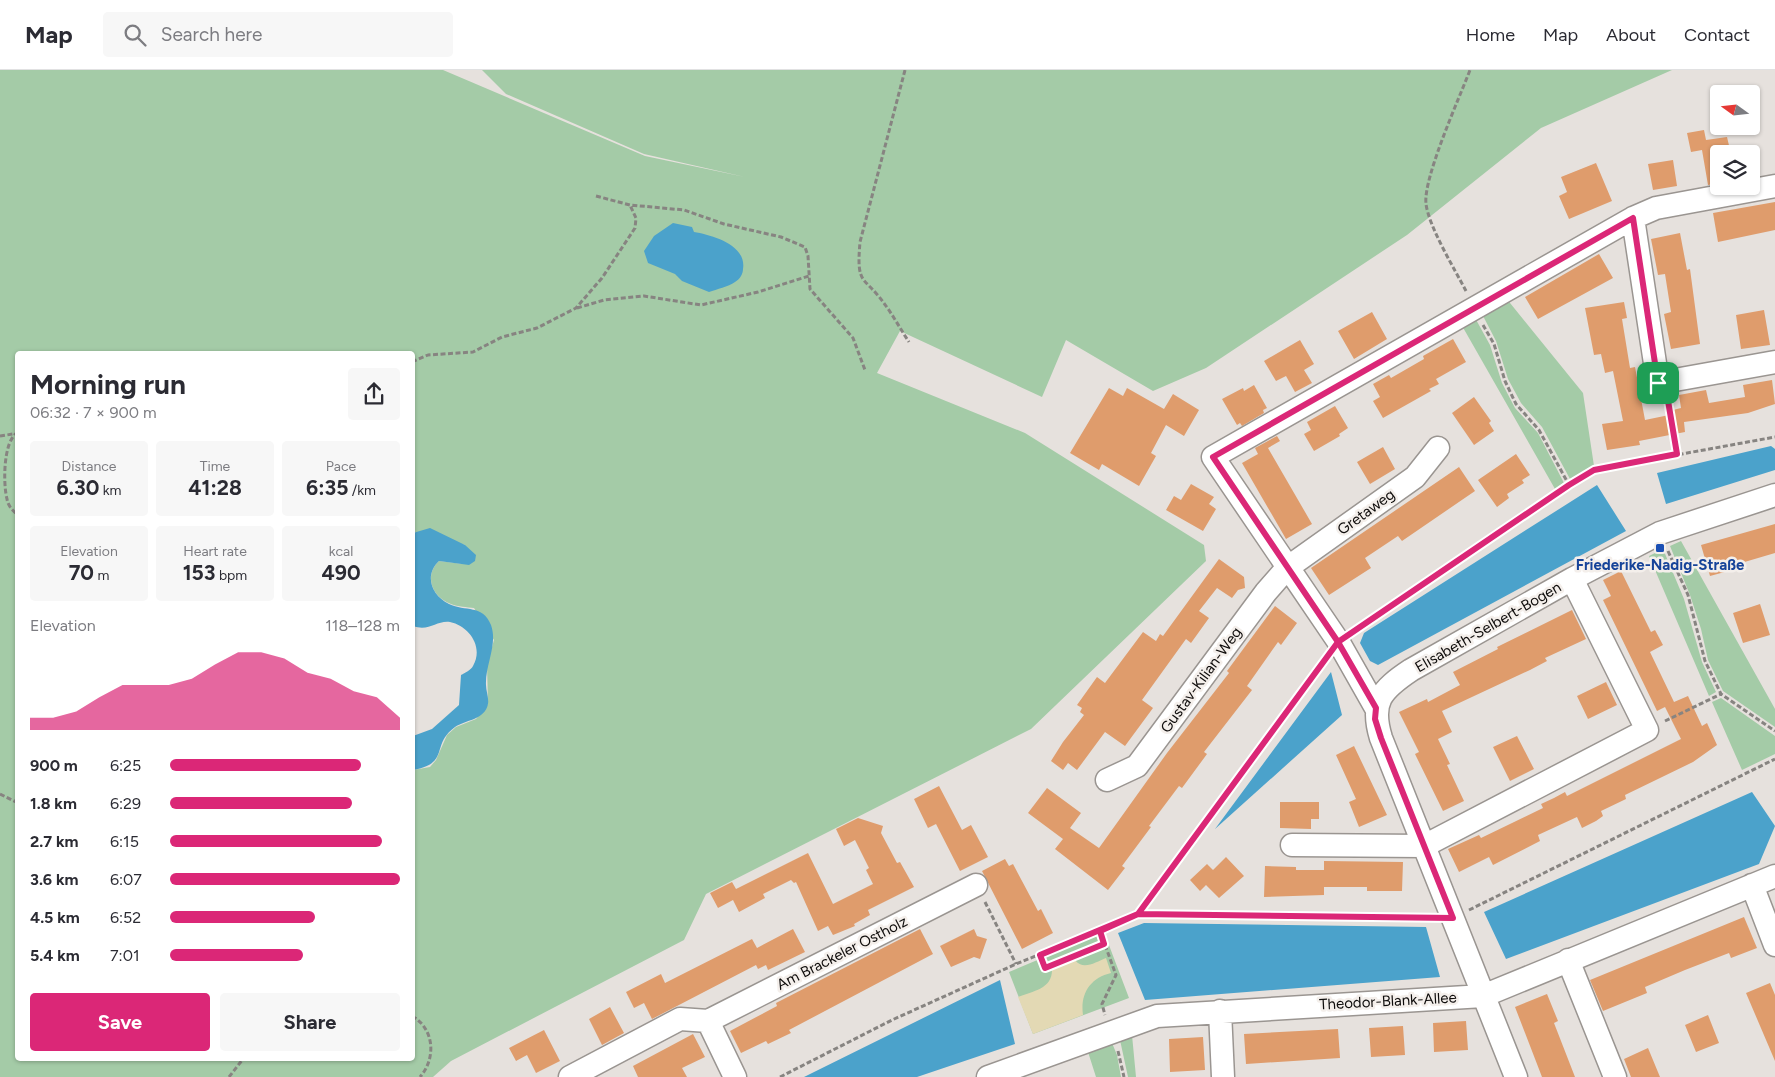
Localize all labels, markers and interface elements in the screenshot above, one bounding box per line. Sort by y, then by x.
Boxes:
search box [103,12,453,57]
text: Map [25,20,73,49]
icon: search [121,21,149,49]
text: Search here [161,23,262,46]
text: Home [1466,24,1515,46]
text: Map [1543,24,1578,46]
text: About [1606,24,1656,46]
text: Contact [1684,24,1750,46]
north arrow [1710,85,1760,135]
map controls [1710,85,1760,195]
button: layers [1710,145,1760,195]
pin [1637,362,1679,404]
text: Morning run [30,367,186,401]
button: share [348,368,400,420]
icon: arrive [1644,369,1672,397]
text: 06:32 · 7 × 900 m [30,403,157,422]
text: Distance [62,458,116,475]
text: Time [200,458,230,475]
text: Pace [326,458,356,475]
text: 6.30 [57,475,99,500]
text: 41:28 [188,475,242,500]
text: 6:35 [306,475,348,500]
text: km [99,482,121,499]
text: /km [348,482,376,499]
street label: Gretaweg [1334,485,1398,539]
marker: Friederike-Nadig-Straße [1654,542,1666,554]
text: Elevation [60,543,118,560]
text: Heart rate [183,543,247,560]
text: kcal [329,543,353,560]
place label: Friederike-Nadig-Straße [1576,556,1745,574]
text: 70 [69,560,94,585]
text: 153 [183,560,215,585]
text: 490 [321,560,361,585]
text: m [94,567,109,584]
text: bpm [215,567,247,584]
street label: Elisabeth-Selbert-Bogen [1412,578,1564,676]
text: Elevation [30,616,96,635]
text: 118–128 m [325,616,400,635]
street label: Gustav-Kilian-Weg [1157,624,1245,736]
text: 900 m [30,756,78,775]
text: 6:25 [110,756,141,775]
text: 1.8 km [30,794,77,813]
text: 6:29 [110,794,141,813]
text: 2.7 km [30,832,79,851]
text: 6:15 [110,832,139,851]
text: 3.6 km [30,870,79,889]
text: 6:07 [110,870,142,889]
text: 4.5 km [30,908,80,927]
text: 6:52 [110,908,141,927]
street label: Am Brackeler Ostholz [774,912,910,994]
text: 5.4 km [30,946,80,965]
text: 7:01 [110,946,140,965]
street label: Theodor-Blank-Allee [1319,988,1457,1014]
button: Save [30,993,210,1051]
button: Share [220,993,400,1051]

